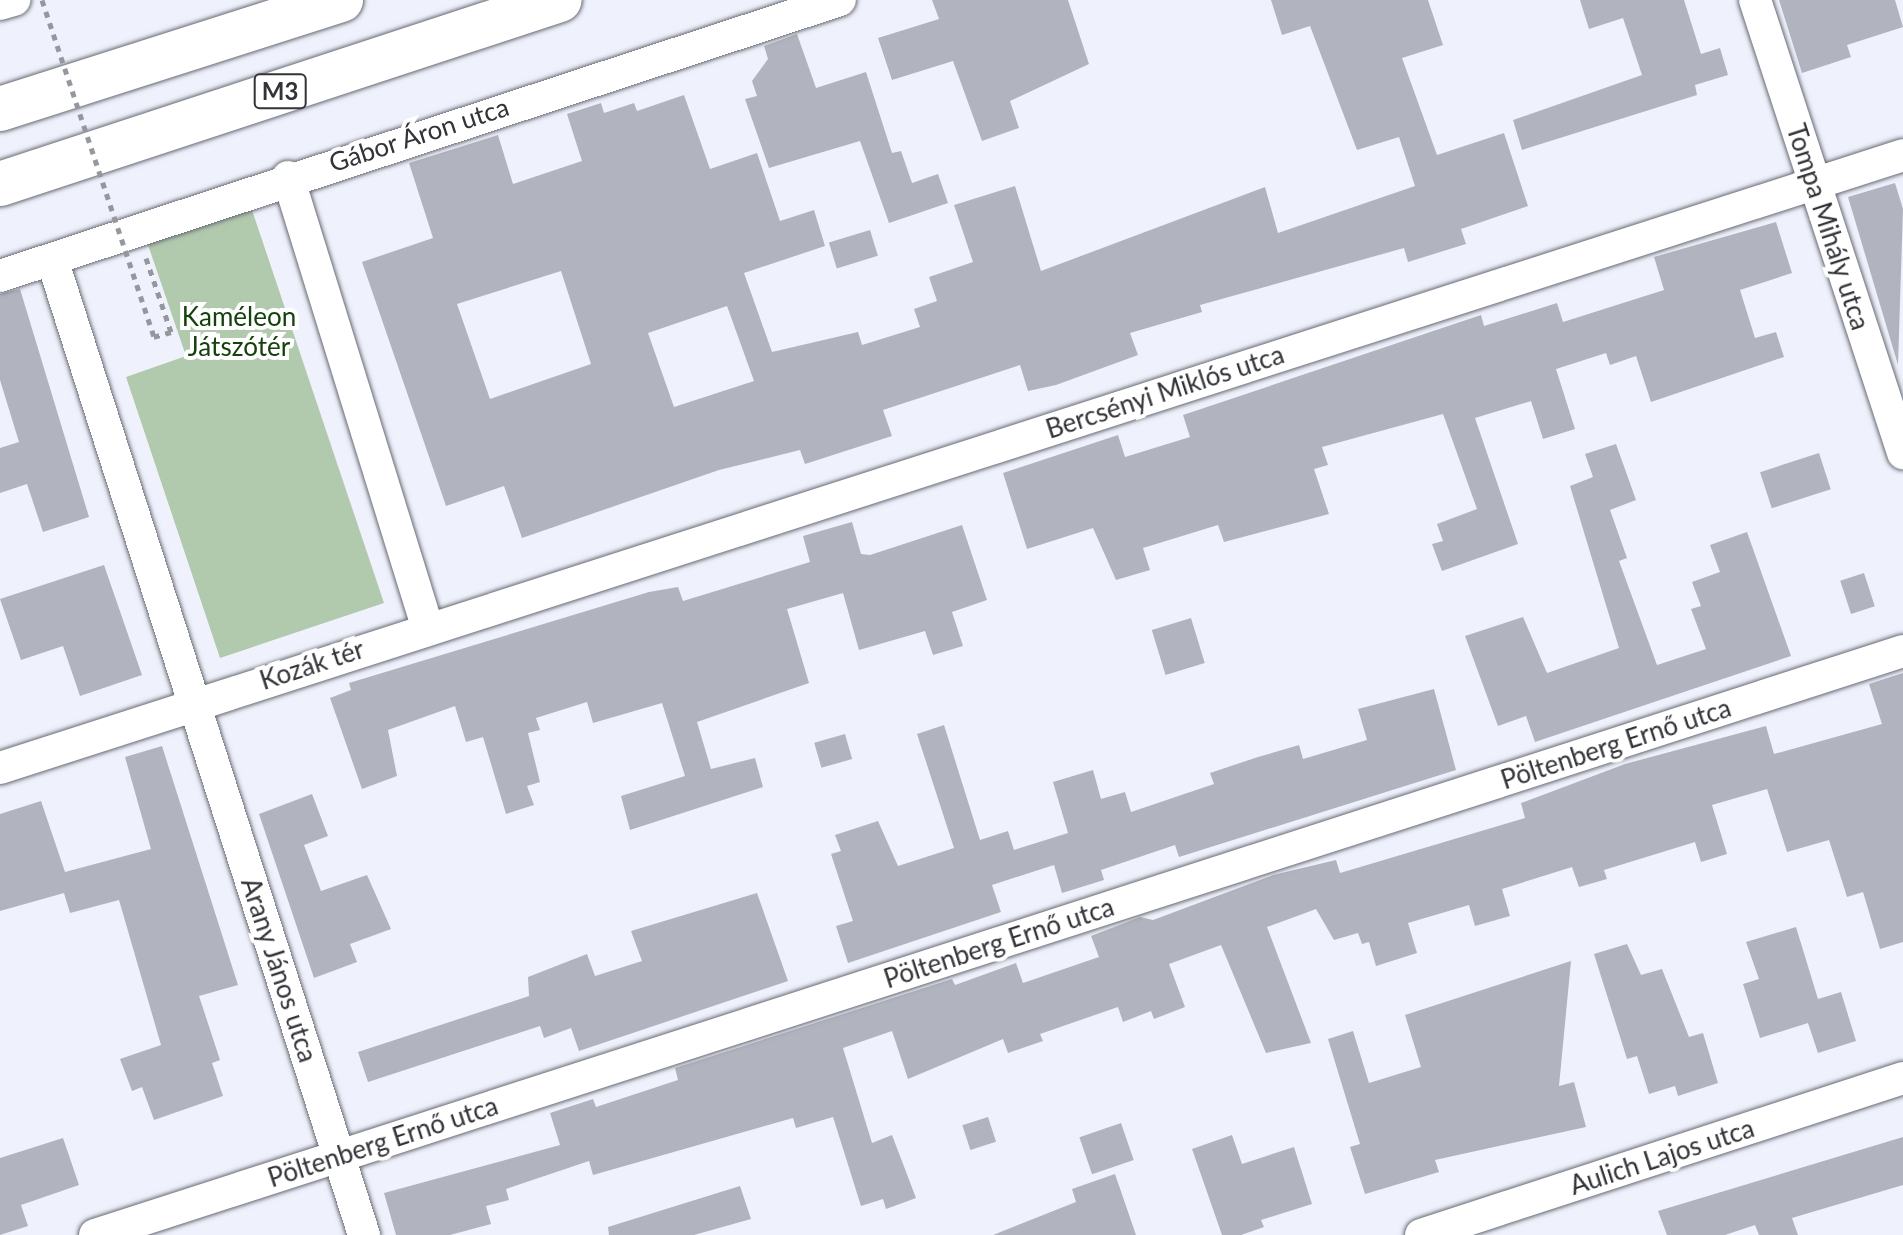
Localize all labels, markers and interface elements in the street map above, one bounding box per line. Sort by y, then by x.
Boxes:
road number: M3 [252,71,308,111]
street label: Gábor Áron utca [324,91,514,179]
street label: Tompa Mihály utca [1780,120,1876,334]
park label: Kaméleon Játszótér [182,301,296,362]
street label: Bercsényi Miklós utca [1042,339,1288,445]
street label: Kozák tér [256,634,368,696]
street label: Pöltenberg Ernő utca [1497,692,1735,796]
street label: Arany János utca [234,873,324,1067]
street label: Pöltenberg Ernő utca [880,891,1118,995]
street label: Pöltenberg Ernő utca [264,1090,502,1194]
street label: Aulich Lajos utca [1566,1113,1758,1201]

